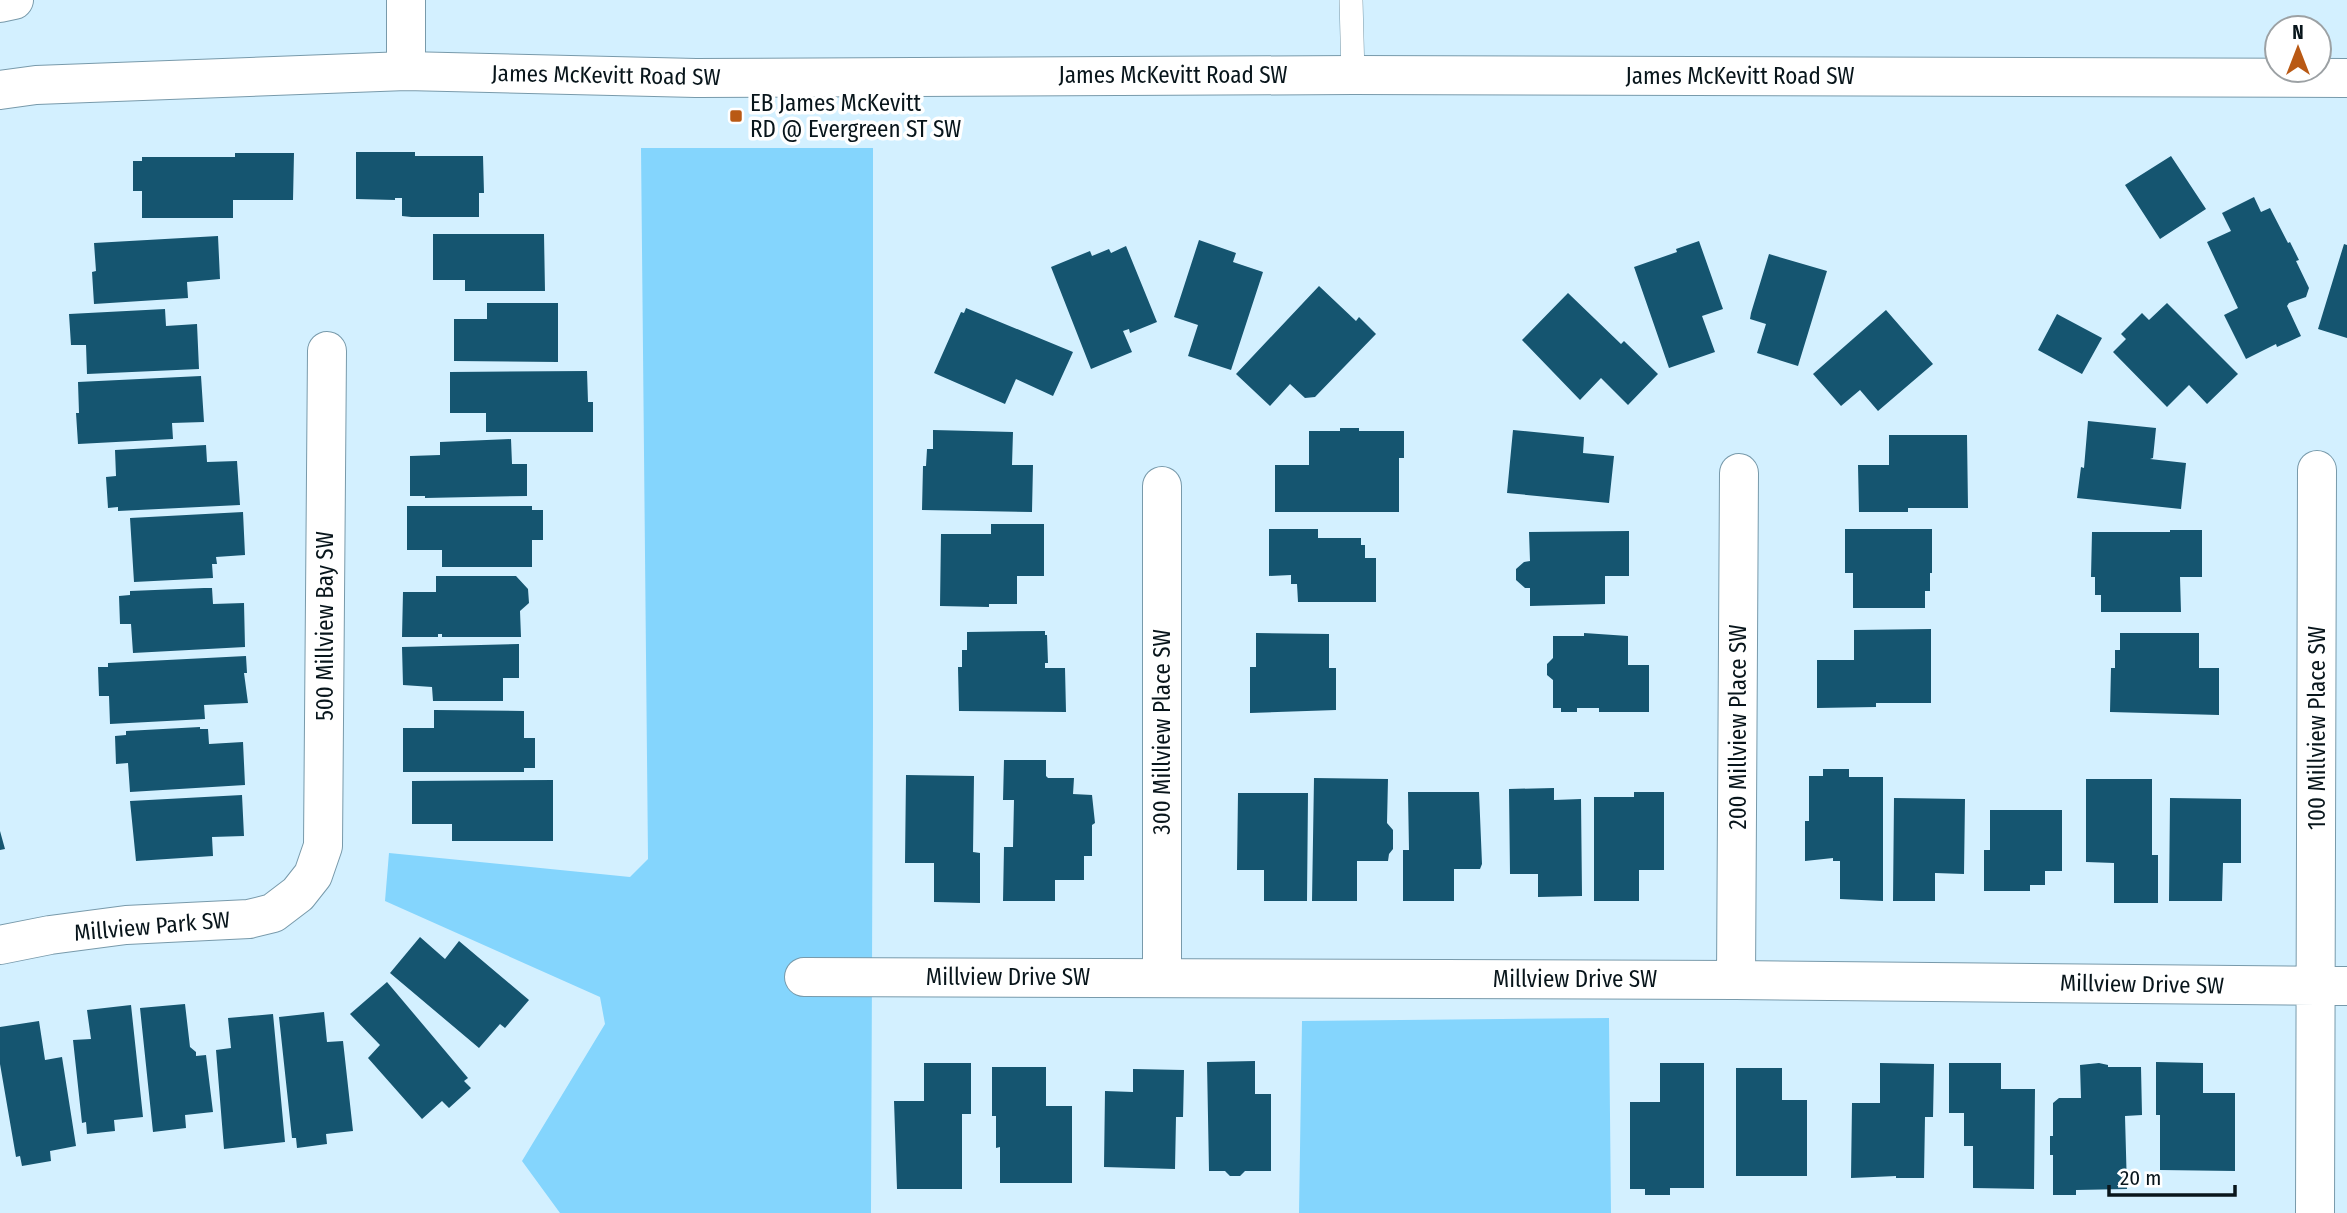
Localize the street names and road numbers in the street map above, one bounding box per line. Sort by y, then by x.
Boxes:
street label: James McKevitt Road SW [491,59,721,91]
street label: James McKevitt Road SW [1058,61,1288,89]
street label: James McKevitt Road SW [1625,62,1855,90]
street label: 500 Millview Bay SW [311,531,339,721]
street label: 200 Millview Place SW [1724,624,1752,830]
street label: 100 Millview Place SW [2303,626,2331,830]
street label: 300 Millview Place SW [1148,629,1176,835]
street label: Millview Park SW [73,905,231,947]
street label: Millview Drive SW [926,963,1090,991]
street label: Millview Drive SW [1493,965,1657,993]
street label: Millview Drive SW [2060,969,2224,999]

